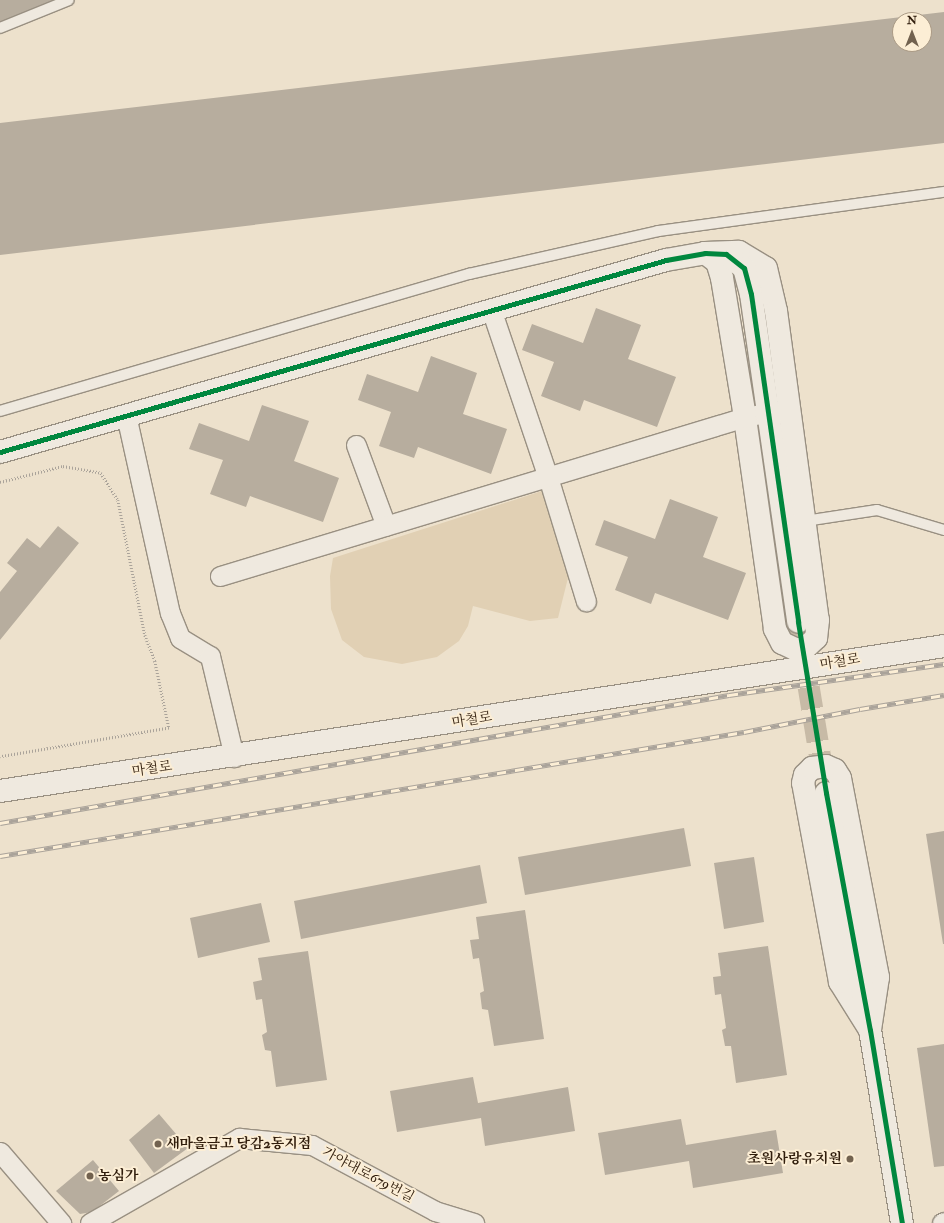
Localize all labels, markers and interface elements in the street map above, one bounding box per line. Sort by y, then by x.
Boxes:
north arrow [892,12,932,52]
text: N [907,14,917,27]
street label: 마철로 [819,651,861,673]
street label: 마철로 [451,709,493,731]
street label: 마철로 [131,758,173,780]
place label: 새마을금고 당감2동지점 [166,1136,311,1152]
marker: 새마을금고 당감2동지점 [153,1139,163,1149]
street label: 가야대로679번길 [319,1144,417,1206]
place label: 초원사랑유치원 [747,1151,842,1167]
marker: 초원사랑유치원 [845,1154,855,1164]
place label: 농심가 [98,1168,139,1184]
marker: 농심가 [85,1171,95,1181]

